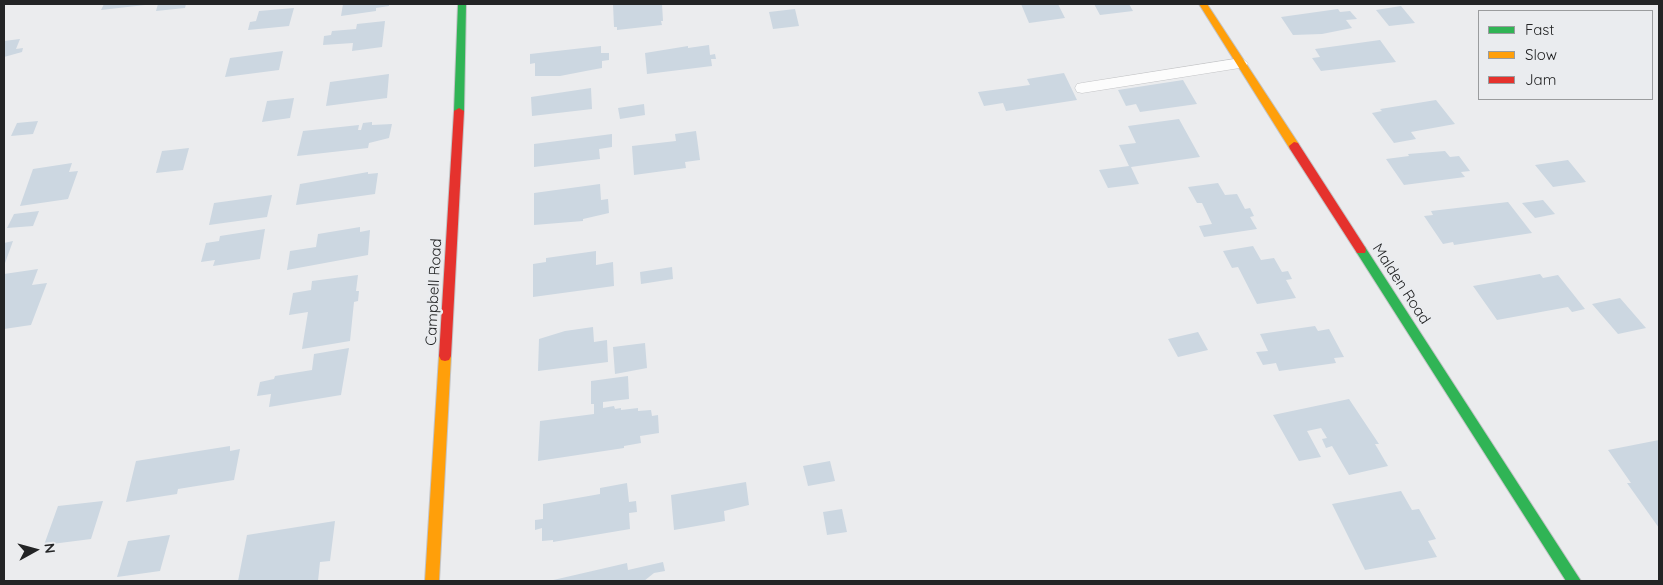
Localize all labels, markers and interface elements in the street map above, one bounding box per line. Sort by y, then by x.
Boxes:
legend [1478,10,1653,100]
text: Fast [1525,20,1554,39]
text: Slow [1525,45,1557,64]
text: Jam [1525,70,1556,89]
street label: Campbell Road [422,238,446,346]
street label: Malden Road [1368,240,1434,328]
north arrow [10,525,60,575]
text: N [40,542,59,554]

